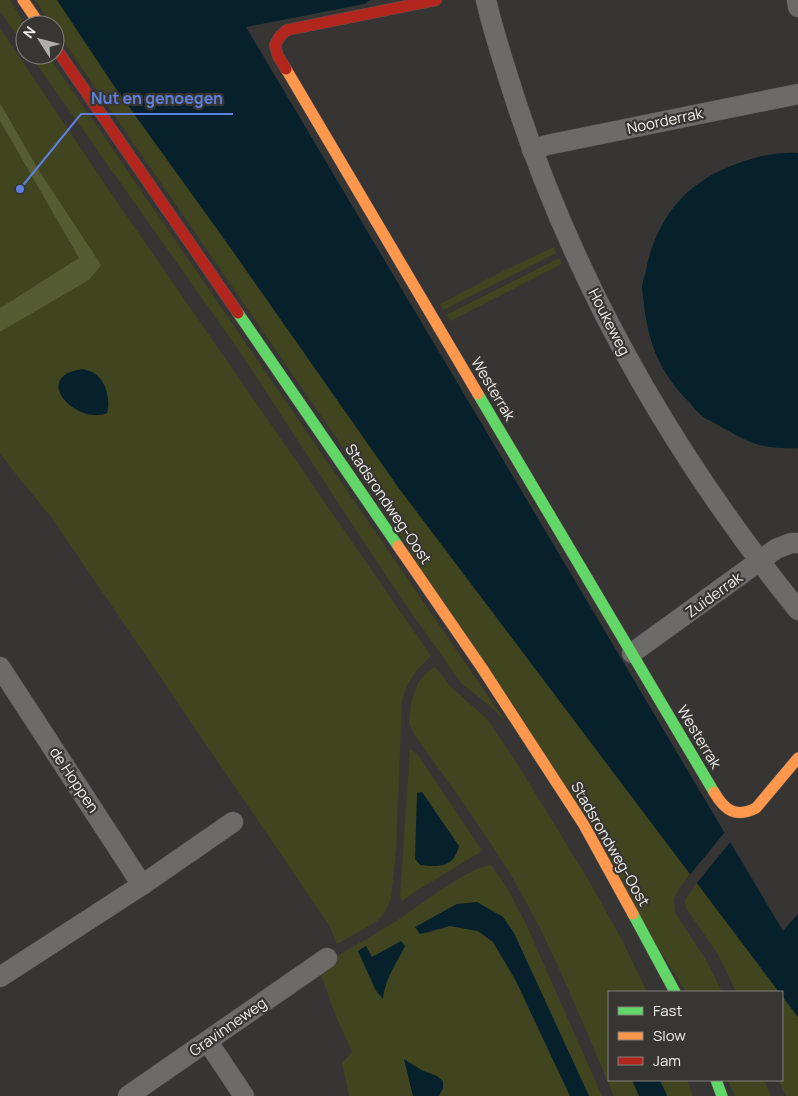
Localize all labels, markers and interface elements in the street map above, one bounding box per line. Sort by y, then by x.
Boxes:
north arrow [15,15,65,65]
text: N [18,22,40,42]
callout: Nut en genoegen [81,83,233,114]
text: Nut en genoegen [91,87,223,109]
street label: Noorderrak [625,102,705,139]
street label: Houkeweg [584,285,635,359]
street label: Westerrak [466,353,521,425]
street label: Stadsrondweg-Oost [340,439,437,568]
street label: Zuiderrak [681,567,747,622]
street label: Westerrak [672,701,727,773]
street label: de Hoppen [45,743,104,817]
street label: Stadsrondweg-Oost [566,777,655,910]
legend [608,991,783,1081]
street label: Gravinneweg [185,992,271,1061]
text: Fast [653,1000,682,1021]
text: Slow [653,1025,686,1046]
text: Jam [653,1050,681,1071]

